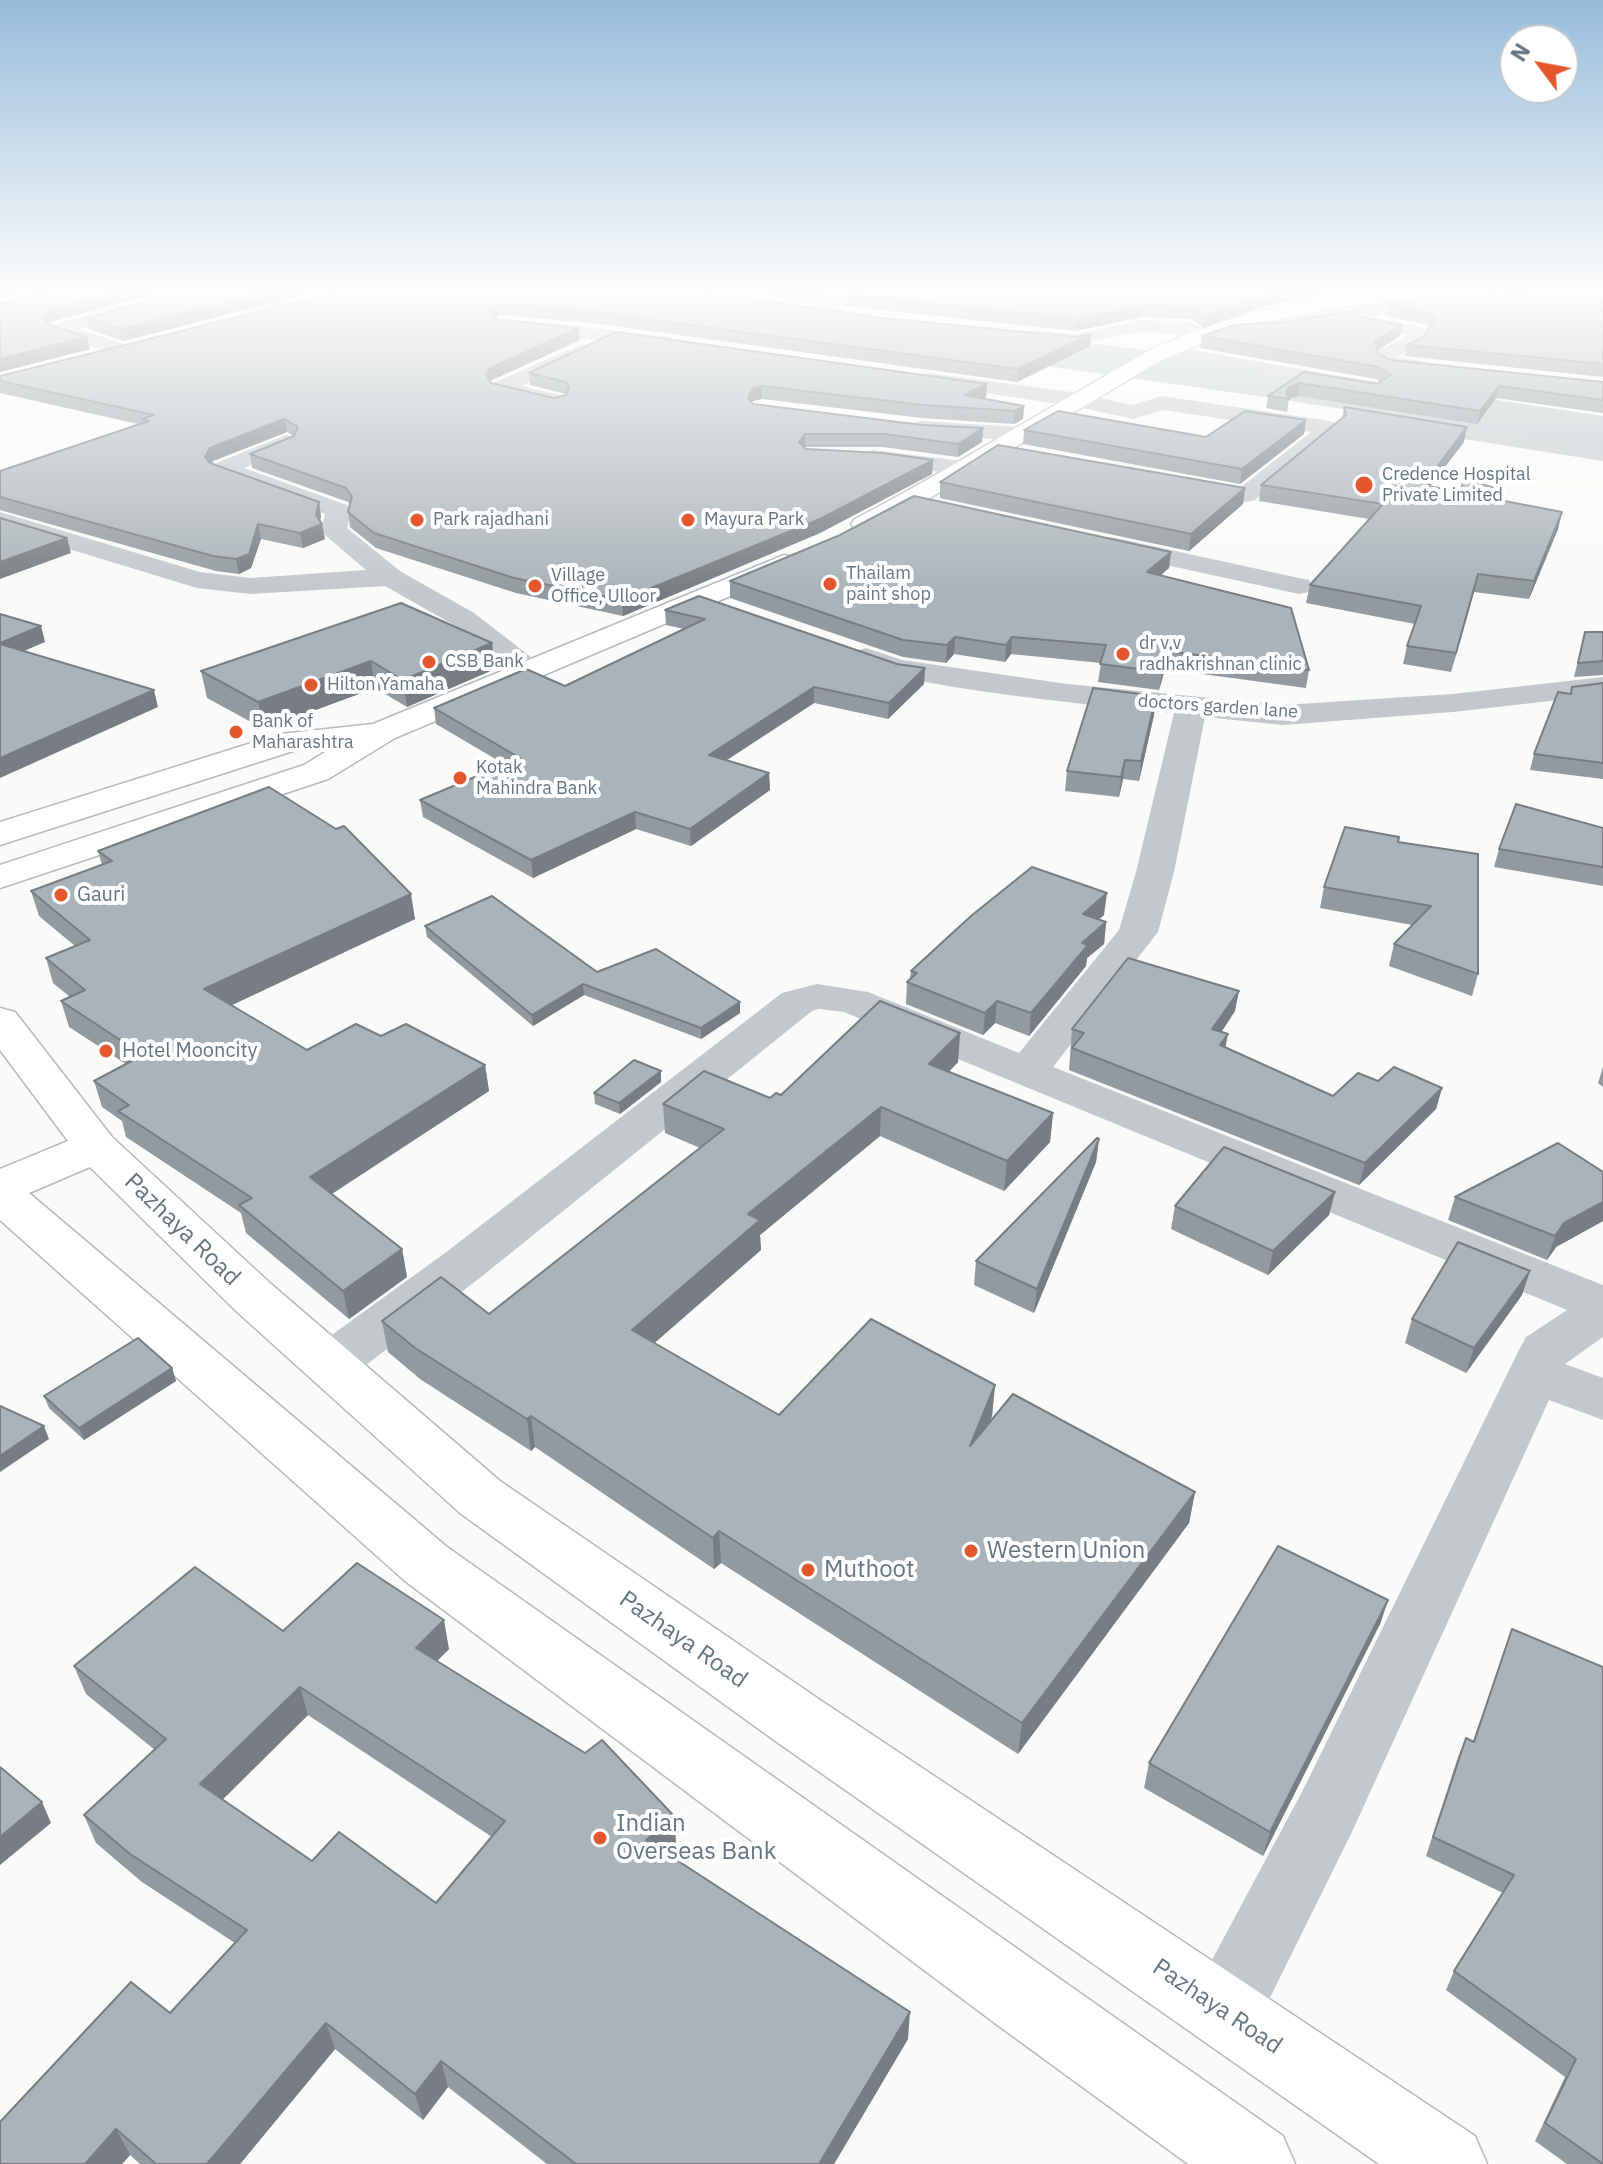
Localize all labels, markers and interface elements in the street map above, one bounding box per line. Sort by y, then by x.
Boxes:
north arrow [1499,24,1579,104]
text: N [1503,38,1536,67]
place label: Credence Hospital Private Limited [1382,464,1531,506]
marker: Credence Hospital Private Limited [1353,474,1375,496]
place label: Park rajadhani [433,509,549,531]
place label: Mayura Park [704,509,804,531]
marker: Park rajadhani [408,511,426,529]
marker: Mayura Park [679,511,697,529]
place label: Thailam paint shop [846,563,931,606]
place label: Village Office, Ulloor [551,565,656,608]
marker: Thailam paint shop [821,575,839,593]
marker: Village Office, Ulloor [526,577,544,595]
place label: dr v.v radhakrishnan clinic [1139,633,1302,676]
marker: dr v.v radhakrishnan clinic [1114,645,1132,663]
place label: CSB Bank [445,651,524,673]
marker: CSB Bank [420,653,438,671]
place label: Hilton Yamaha [327,674,444,696]
marker: Hilton Yamaha [302,676,320,694]
street label: doctors garden lane [1137,691,1299,723]
place label: Bank of Maharashtra [252,711,354,754]
marker: Bank of Maharashtra [227,723,245,741]
place label: Kotak Mahindra Bank [476,757,597,800]
marker: Kotak Mahindra Bank [451,769,469,787]
place label: Gauri [77,883,125,907]
marker: Gauri [52,886,70,904]
place label: Hotel Mooncity [122,1039,257,1063]
marker: Hotel Mooncity [97,1042,115,1060]
street label: Pazhaya Road [118,1168,246,1292]
place label: Western Union [987,1537,1145,1565]
marker: Western Union [962,1542,980,1560]
place label: Muthoot [824,1556,914,1584]
marker: Muthoot [799,1561,817,1579]
street label: Pazhaya Road [613,1585,753,1695]
place label: Indian Overseas Bank [616,1810,776,1866]
marker: Indian Overseas Bank [591,1829,609,1847]
street label: Pazhaya Road [1147,1953,1287,2061]

